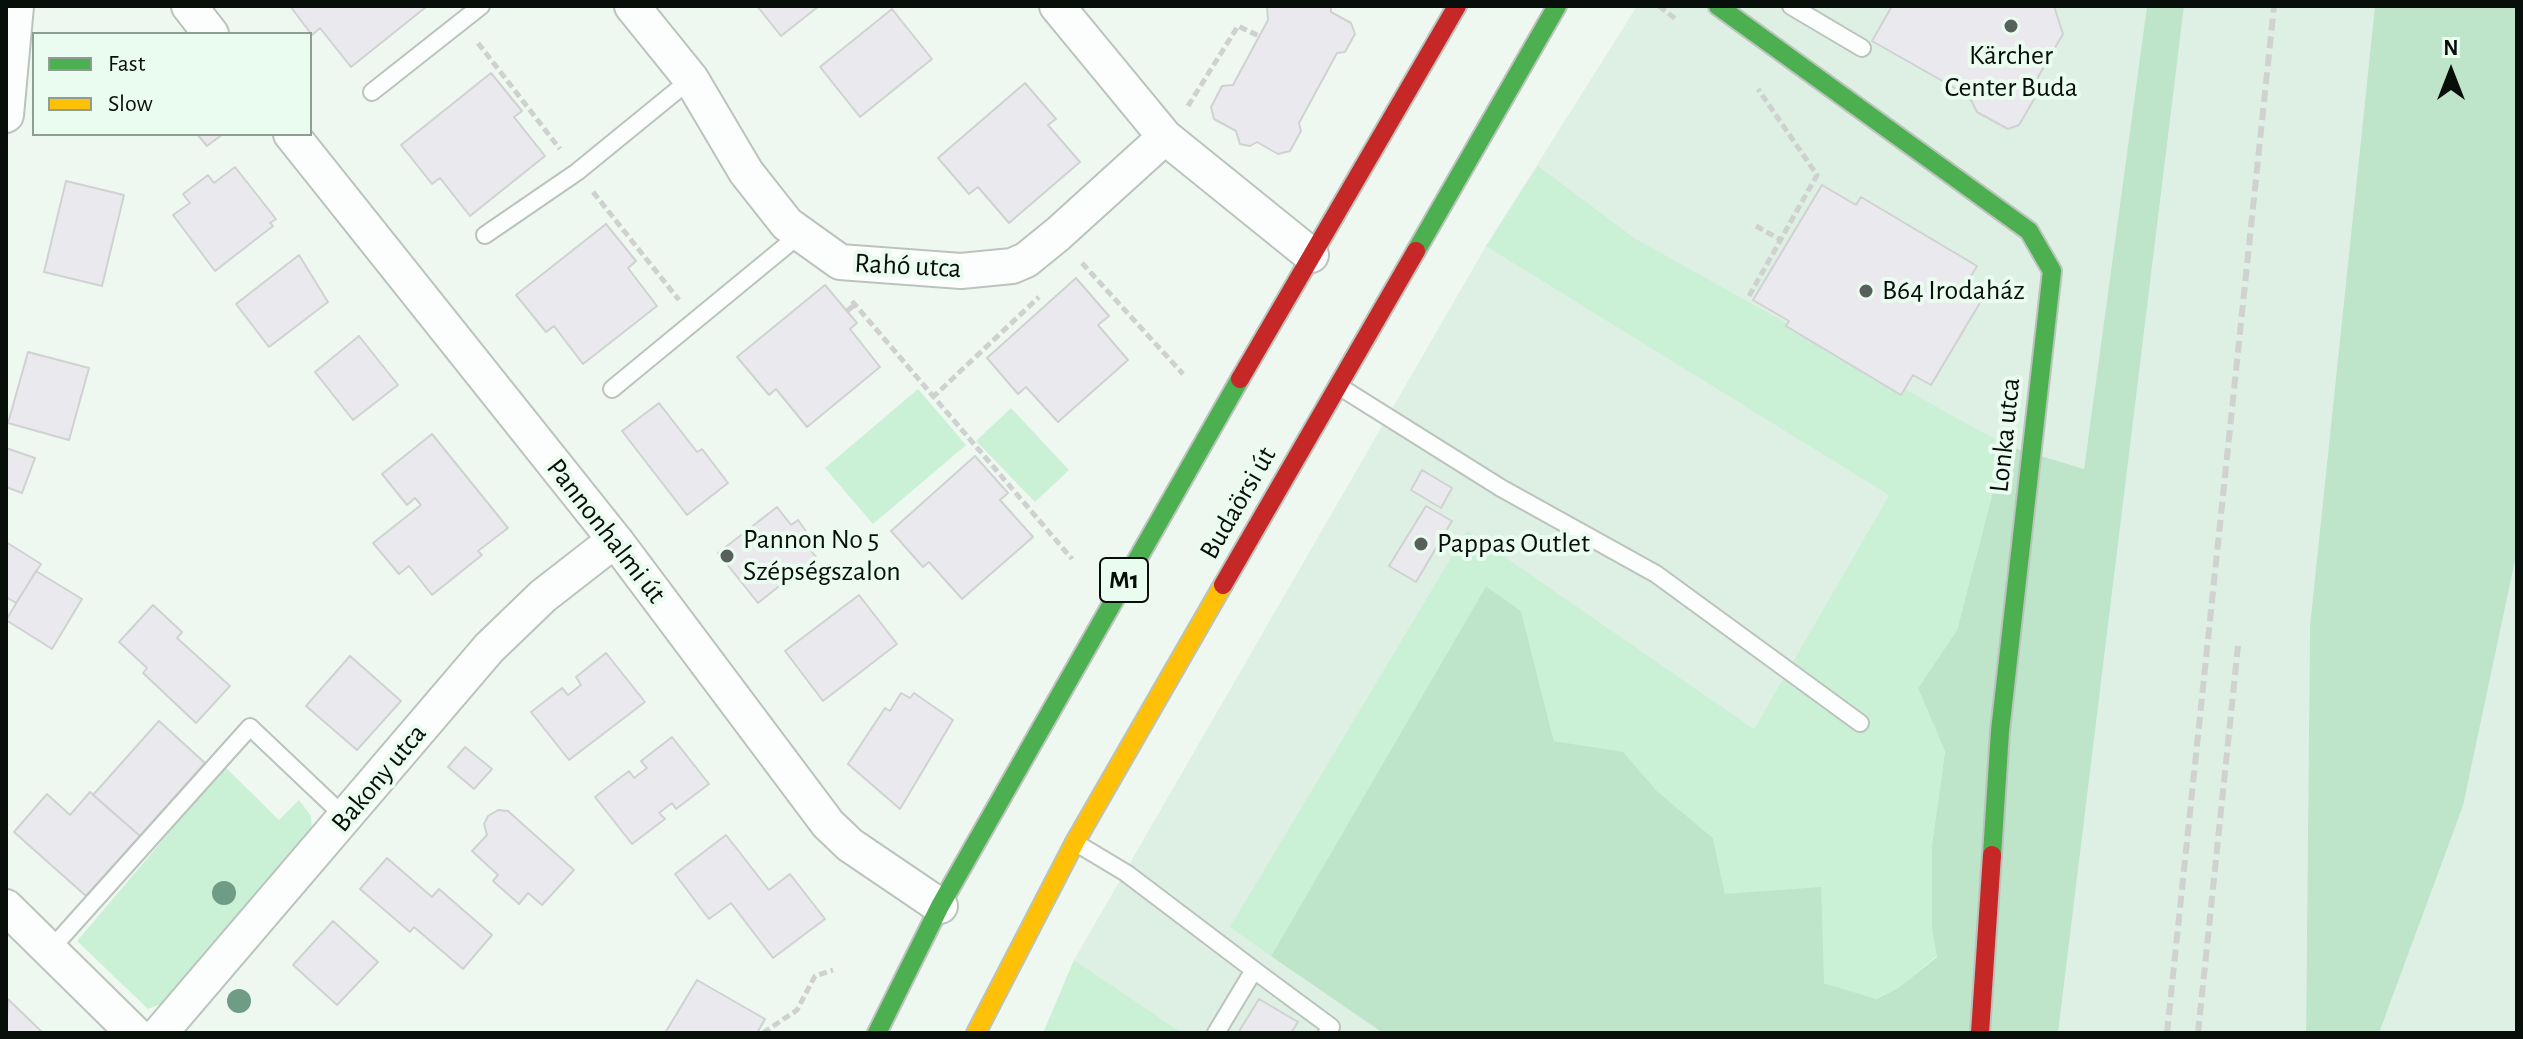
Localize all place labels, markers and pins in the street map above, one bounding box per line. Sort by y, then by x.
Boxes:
marker: Kärcher Center Buda [2002,17,2020,35]
place label: Kärcher Center Buda [1944,39,2078,105]
place label: B64 Irodaház [1882,274,2025,308]
marker: B64 Irodaház [1857,282,1875,300]
place label: Pannon No 5 Szépségszalon [743,523,901,589]
place label: Pappas Outlet [1437,527,1590,561]
marker: Pappas Outlet [1412,535,1430,553]
marker: Pannon No 5 Szépségszalon [718,547,736,565]

